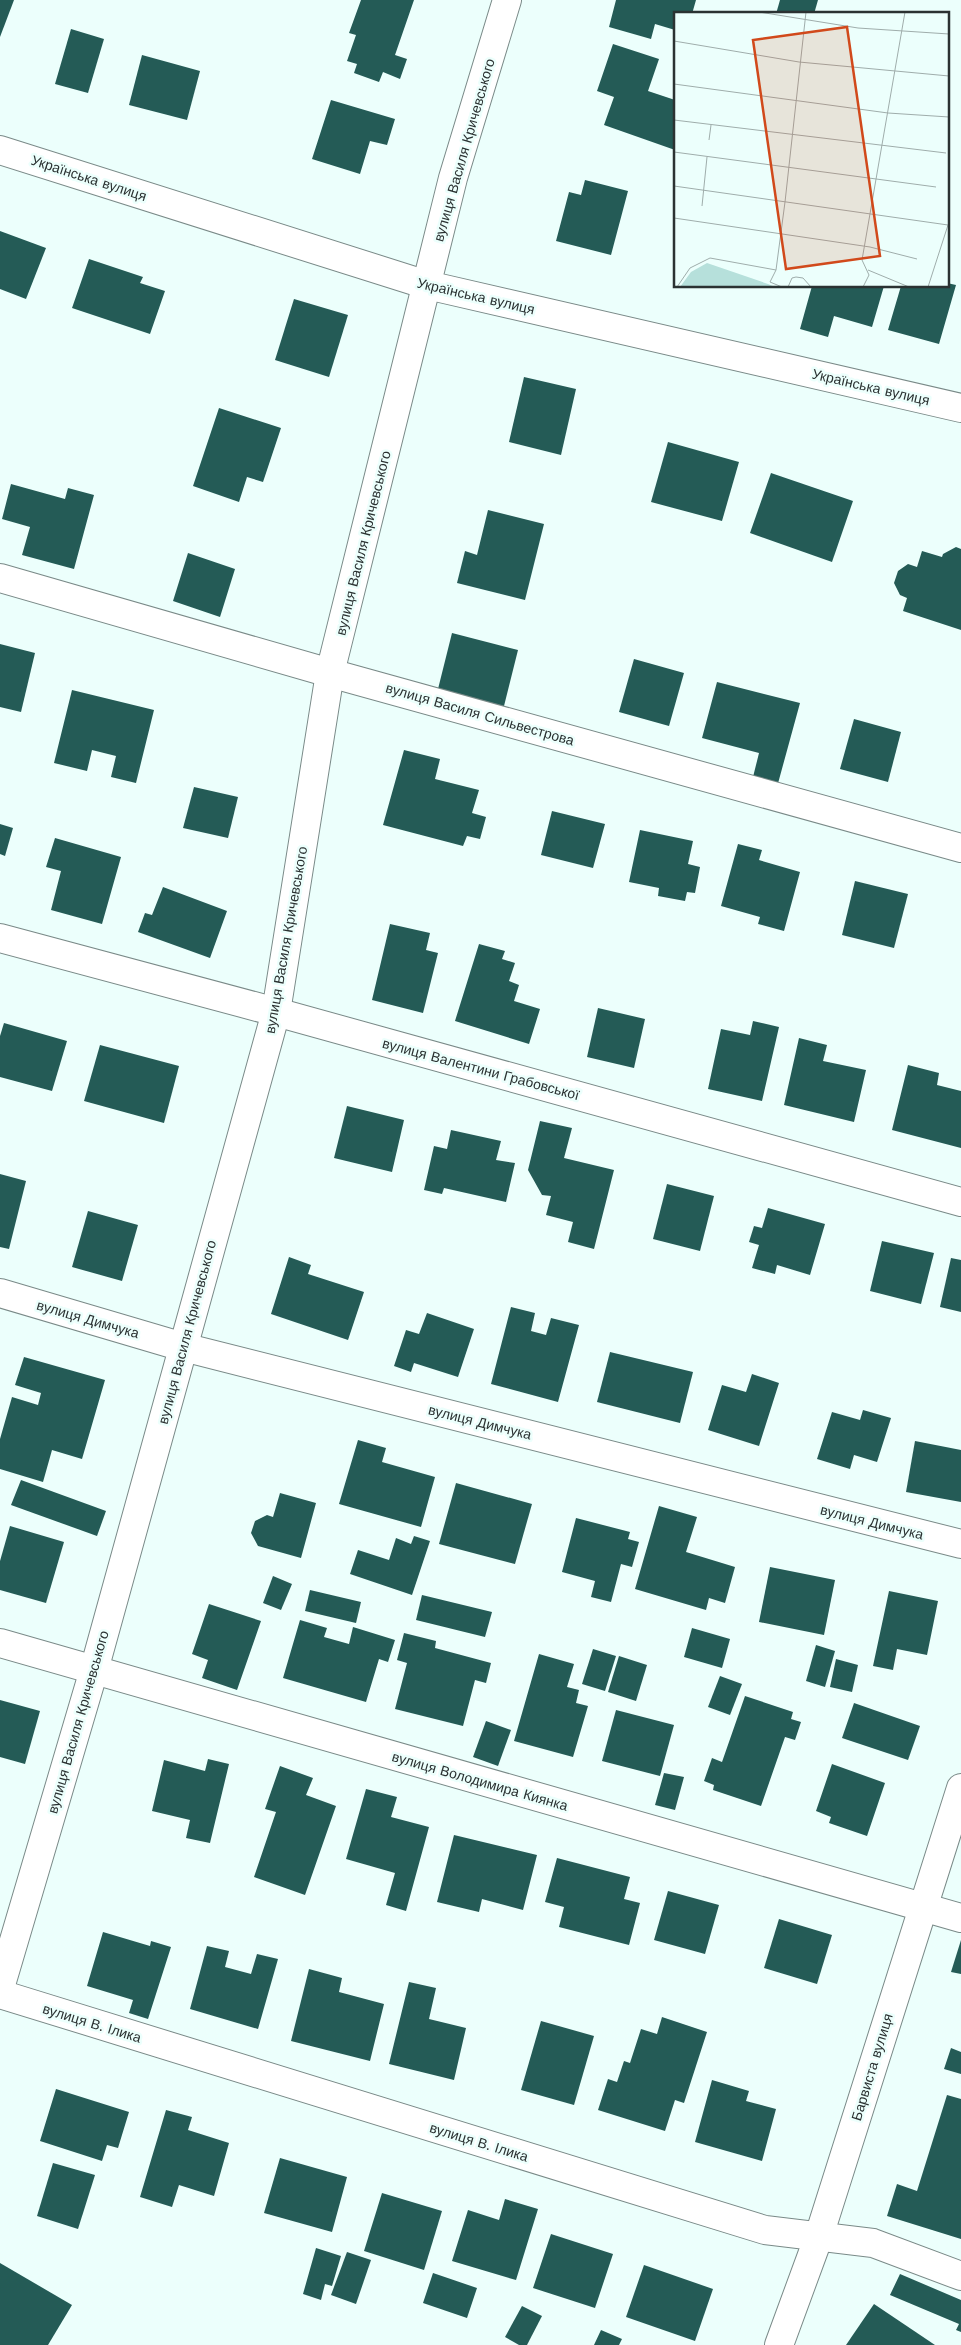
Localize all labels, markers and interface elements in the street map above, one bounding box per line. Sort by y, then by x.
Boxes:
inset map [674,12,948,288]
street label: вулиця Василя Кричевського [430,56,498,243]
street label: Українська вулиця [29,152,149,204]
street label: Українська вулиця [416,275,536,317]
street label: Українська вулиця [811,366,931,408]
street label: вулиця Василя Кричевського [332,449,394,637]
street label: вулиця Василя Сильвестрова [384,679,576,749]
street label: вулиця Василя Кричевського [262,845,310,1035]
street label: вулиця Валентини Грабовської [381,1035,581,1103]
street label: вулиця Василя Кричевського [155,1238,219,1426]
street label: вулиця Димчука [35,1297,141,1341]
street label: вулиця Димчука [427,1401,533,1443]
street label: вулиця Димчука [819,1501,925,1543]
street label: вулиця Василя Кричевського [44,1628,112,1815]
street label: вулиця Володимира Киянка [390,1748,570,1814]
street label: вулиця В. Ілика [41,2000,143,2046]
street label: Барвиста вулиця [848,2011,896,2123]
street label: вулиця В. Ілика [428,2119,530,2165]

